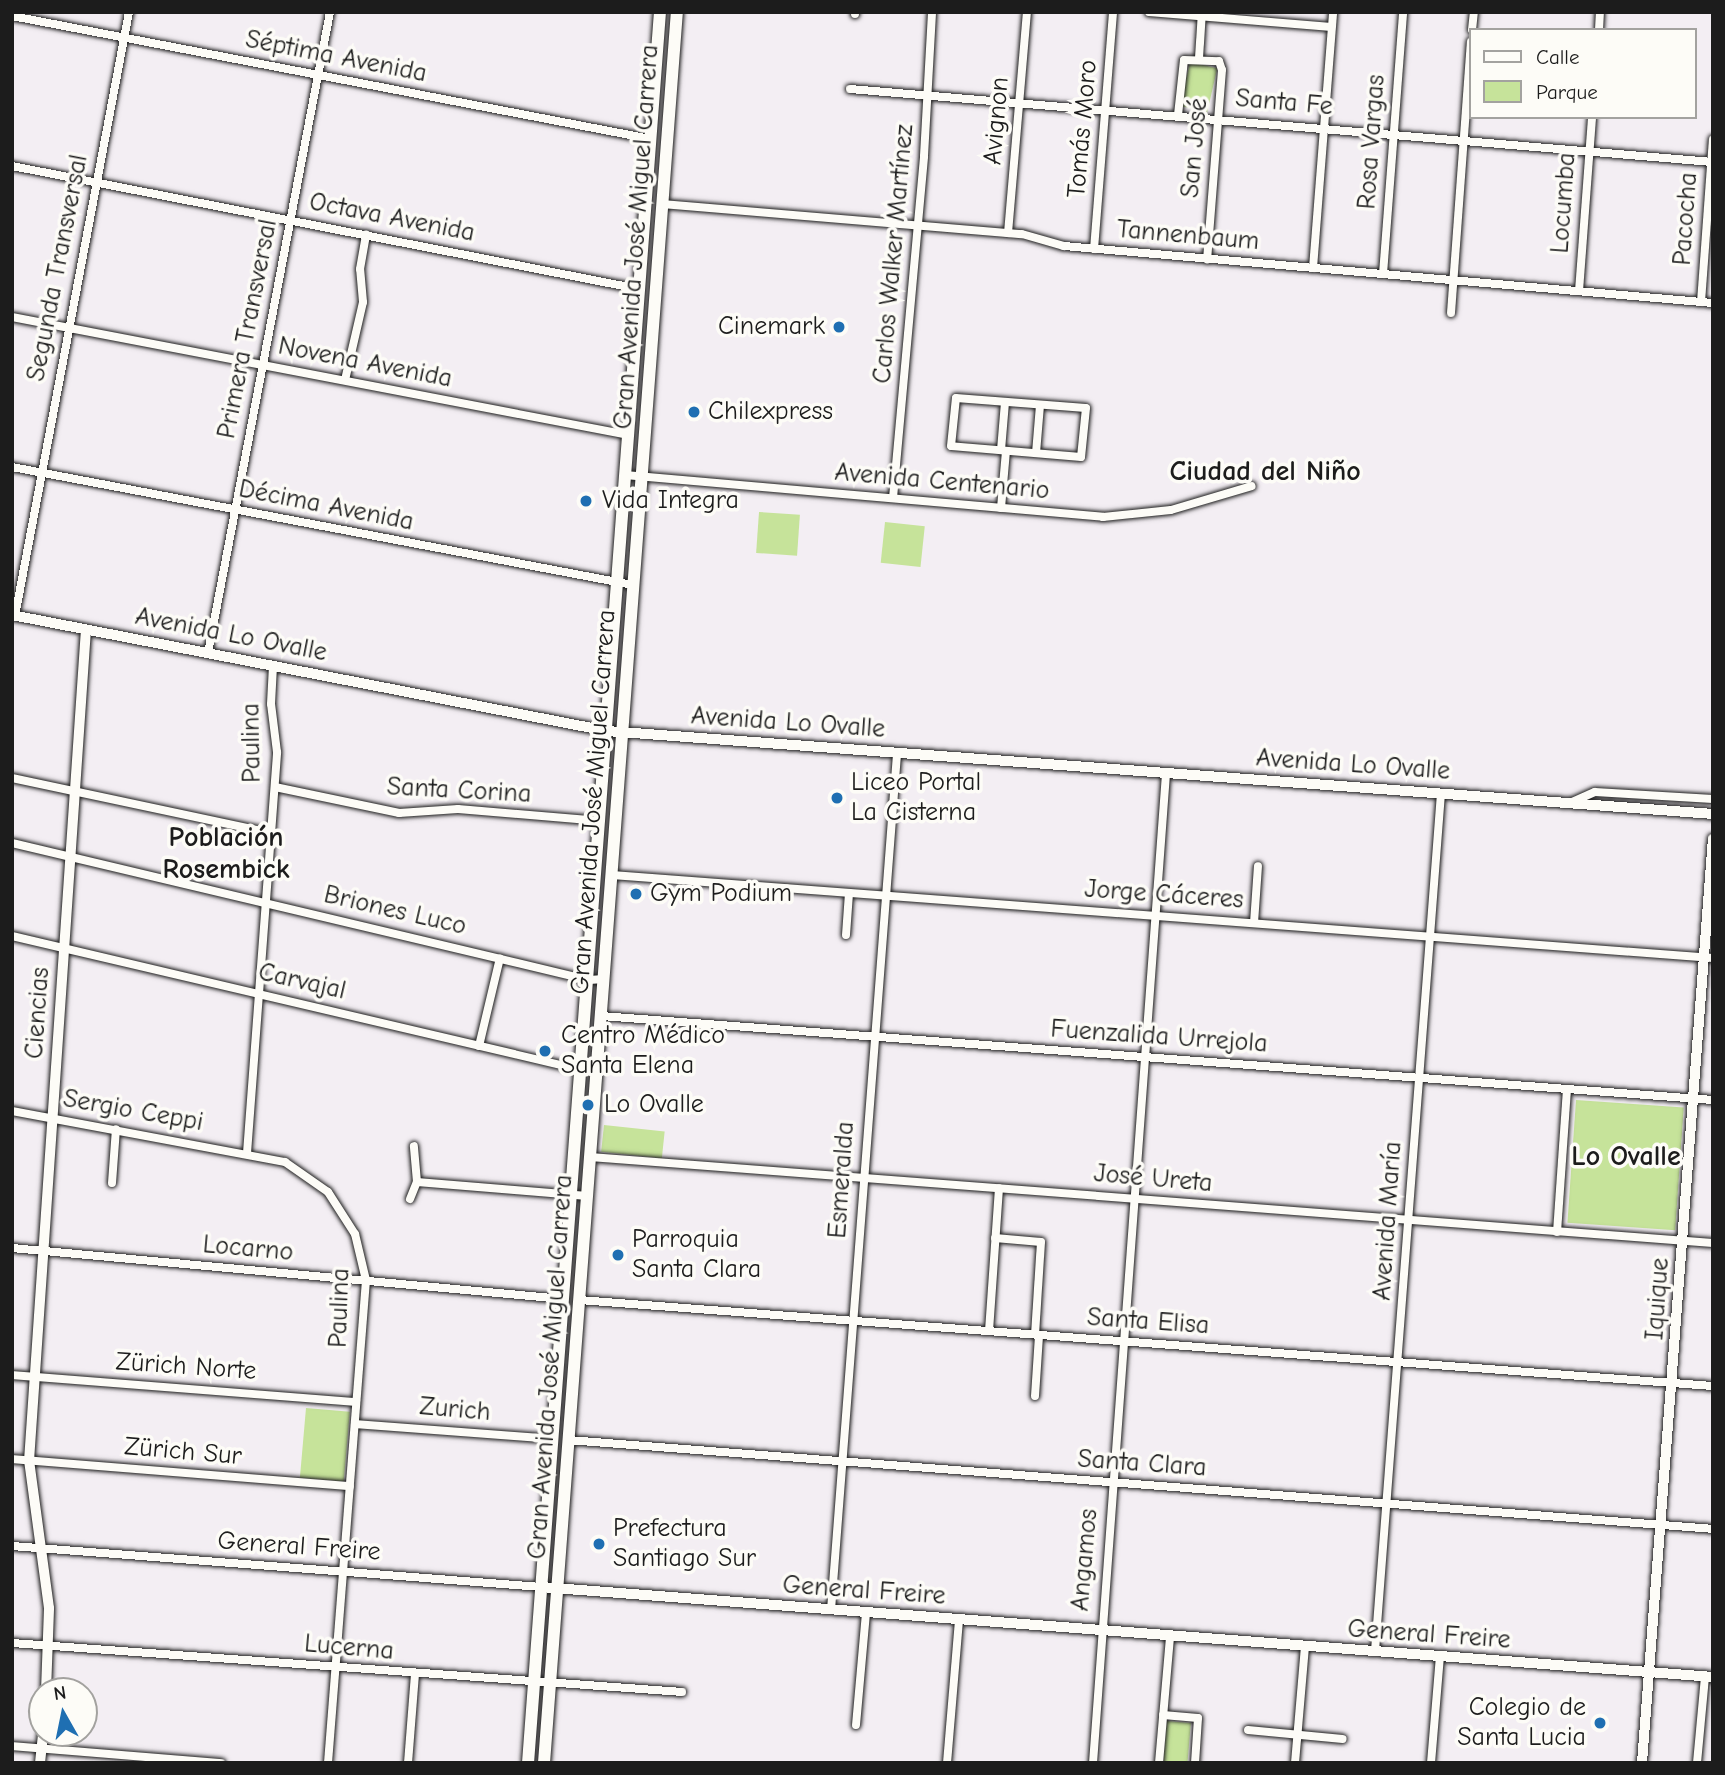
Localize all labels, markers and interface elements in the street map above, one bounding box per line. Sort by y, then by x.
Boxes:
street label: Séptima Avenida [243,24,429,90]
legend [1470,28,1697,119]
street label: Gran Avenida José Miguel Carrera [608,44,666,430]
text: Calle [1536,45,1579,69]
street label: Tomás Moro [1061,59,1105,199]
street label: Rosa Vargas [1352,74,1392,210]
street label: Avignon [978,76,1016,166]
text: Parque [1536,80,1598,104]
street label: Santa Fe [1234,83,1334,123]
street label: San José [1175,97,1215,199]
street label: Carlos Walker Martínez [867,123,921,385]
street label: Segunda Transversal [21,152,95,384]
street label: Locumba [1545,152,1583,254]
street label: Pacocha [1667,171,1705,267]
street label: Octava Avenida [307,187,477,249]
street label: Tannenbaum [1115,214,1261,258]
street label: Primera Transversal [211,217,285,441]
place label: Cinemark [718,311,825,343]
marker: Cinemark [831,319,847,335]
street label: Novena Avenida [275,331,455,395]
place label: Chilexpress [708,396,833,428]
marker: Chilexpress [686,404,702,420]
district label: Ciudad del Niño [1169,454,1361,488]
street label: Avenida Centenario [833,457,1051,507]
street label: Décima Avenida [236,474,416,538]
place label: Vida Integra [602,485,739,517]
marker: Vida Integra [576,491,596,511]
street label: Avenida Lo Ovalle [133,601,329,669]
street label: Gran Avenida José Miguel Carrera [565,609,623,995]
street label: Avenida Lo Ovalle [690,701,886,745]
street label: Paulina [236,703,268,783]
street label: Avenida Lo Ovalle [1255,743,1451,787]
place label: Liceo Portal La Cisterna [851,767,981,828]
street label: Santa Corina [386,772,532,810]
marker: Liceo Portal La Cisterna [829,790,845,806]
district label: Población Rosembick [162,820,290,886]
street label: Jorge Cáceres [1083,874,1245,916]
place label: Gym Podium [650,878,792,910]
street label: Briones Luco [321,879,469,943]
marker: Gym Podium [628,886,644,902]
street label: Carvajal [255,957,349,1007]
street label: Ciencias [19,966,57,1060]
street label: Fuenzalida Urrejola [1049,1014,1269,1060]
place label: Centro Médico Santa Elena [561,1020,725,1082]
marker: Centro Médico Santa Elena [535,1041,555,1061]
street label: Sergio Ceppi [61,1083,205,1139]
place label: Lo Ovalle [604,1089,704,1121]
marker: Lo Ovalle [578,1095,598,1115]
street label: Esmeralda [822,1120,862,1240]
district label: Lo Ovalle [1571,1139,1681,1173]
street label: Avenida María [1367,1140,1409,1302]
street label: José Ureta [1092,1158,1214,1200]
street label: Gran Avenida José Miguel Carrera [522,1174,580,1560]
place label: Parroquia Santa Clara [632,1224,761,1286]
street label: Locarno [201,1230,295,1268]
marker: Parroquia Santa Clara [610,1247,626,1263]
street label: Iquique [1640,1257,1676,1341]
street label: Paulina [323,1268,357,1348]
street label: Santa Elisa [1086,1302,1210,1342]
street label: Zürich Norte [115,1347,257,1387]
street label: Zurich [418,1391,492,1429]
street label: Zürich Sur [123,1431,243,1473]
street label: Santa Clara [1076,1444,1208,1484]
street label: Angamos [1065,1508,1105,1612]
place label: Prefectura Santiago Sur [613,1513,756,1574]
street label: General Freire [216,1526,382,1568]
marker: Prefectura Santiago Sur [591,1536,607,1552]
street label: General Freire [781,1570,947,1612]
street label: General Freire [1346,1614,1512,1656]
street label: Lucerna [303,1629,395,1667]
north arrow [28,1677,98,1747]
text: N [52,1681,68,1705]
place label: Colegio de Santa Lucia [1457,1692,1586,1754]
marker: Colegio de Santa Lucia [1592,1715,1608,1731]

